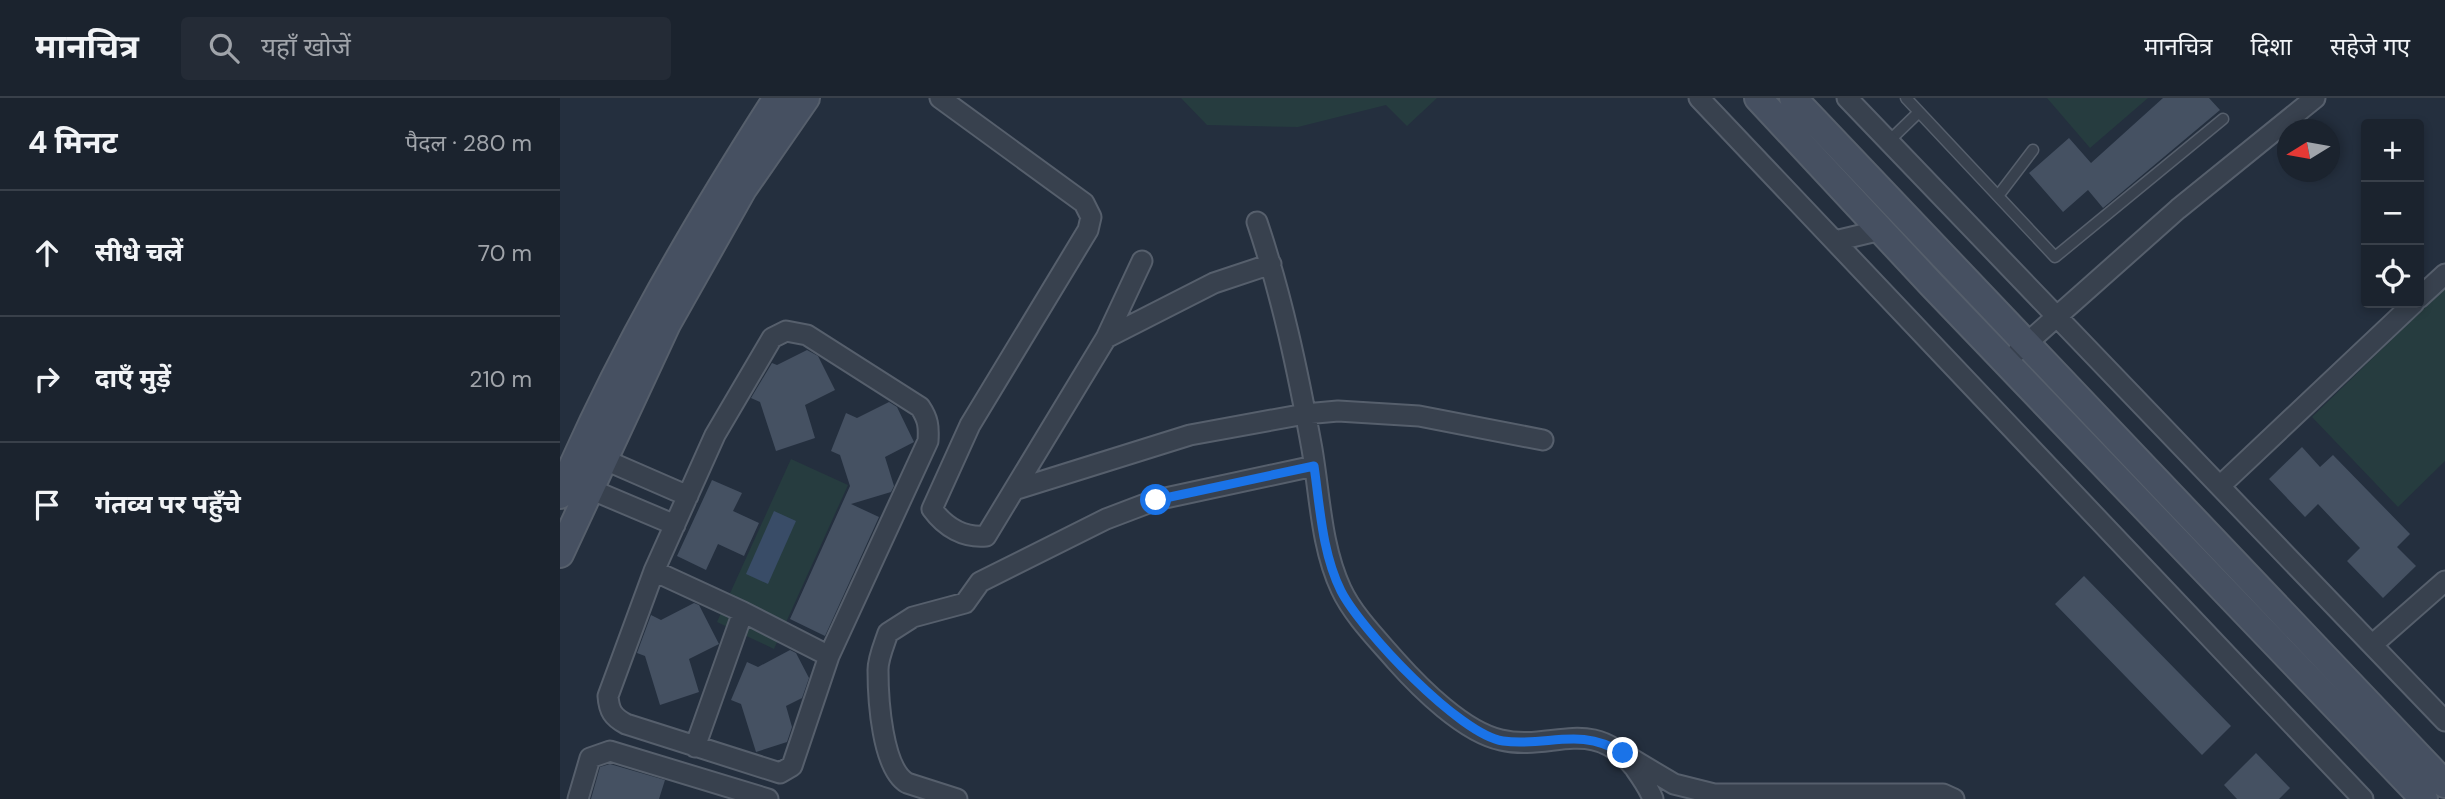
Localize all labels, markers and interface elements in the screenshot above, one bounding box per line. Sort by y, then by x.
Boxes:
search box [181,17,671,80]
text: मानचित्र [35,25,139,68]
icon: search [205,29,243,67]
text: यहाँ खोजें [261,30,351,64]
text: मानचित्र [2144,31,2213,62]
text: दिशा [2251,31,2292,62]
text: सहेजे गए [2330,31,2410,62]
north arrow [2277,119,2340,182]
map controls [2361,119,2424,308]
button: + [2361,119,2424,182]
text: 4 मिनट [28,123,118,162]
text: पैदल · 280 m [405,128,532,158]
button: − [2361,182,2424,245]
icon: ahead [28,234,66,272]
text: सीधे चलें [95,235,183,269]
text: 70 m [478,238,532,268]
button: locate [2361,245,2424,308]
icon: right [28,360,66,398]
text: दाएँ मुड़ें [95,361,171,395]
text: 210 m [469,364,532,394]
route start [1140,484,1171,515]
icon: arrive [28,486,66,524]
text: गंतव्य पर पहुँचे [95,487,241,521]
route end [1607,737,1638,768]

